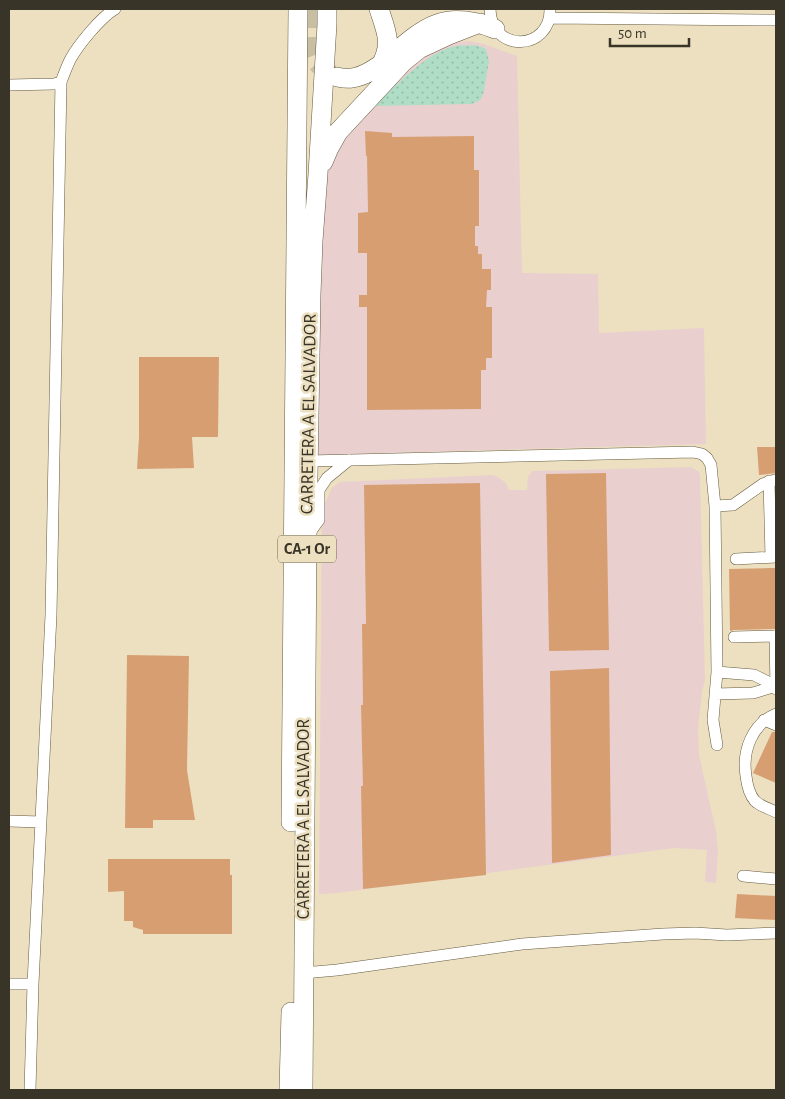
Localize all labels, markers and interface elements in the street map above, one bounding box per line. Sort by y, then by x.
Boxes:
scale bar [610,15,689,47]
text: 50 m [618,26,647,41]
street label: CARRETERA A EL SALVADOR [298,314,320,514]
road number: CA-1 Or [278,536,336,562]
street label: CARRETERA A EL SALVADOR [295,719,313,919]

